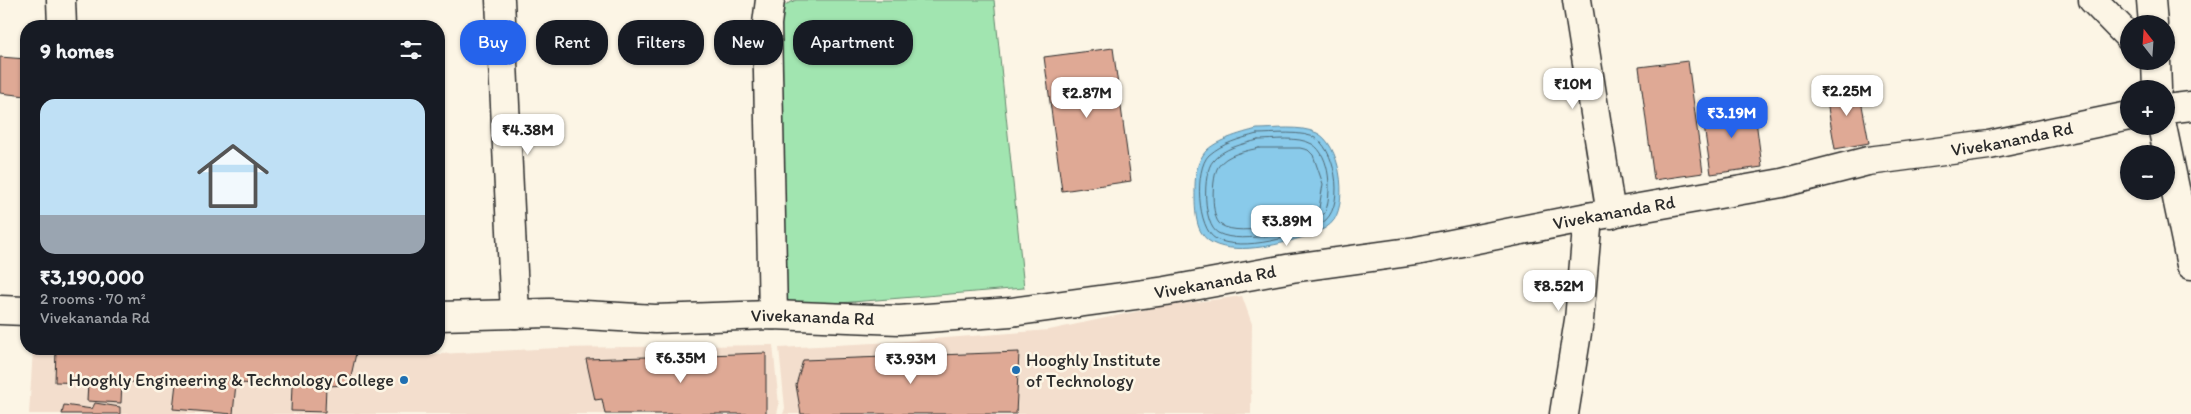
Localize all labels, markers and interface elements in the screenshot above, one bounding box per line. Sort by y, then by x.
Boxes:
north arrow [2120,15,2175,70]
map controls [2120,15,2175,200]
chip: Buy [460,20,526,65]
chip: Rent [536,20,608,65]
chip: Filters [618,20,704,65]
chip: New [714,20,783,65]
chip: Apartment [793,20,913,65]
icon: filters [397,36,425,64]
text: 9 homes [40,38,114,63]
pin: ₹10M [1543,68,1603,110]
text: ₹10M [1554,74,1592,93]
pin: ₹2.25M [1806,74,1888,117]
pin: ₹2.87M [1046,76,1128,119]
button: + [2120,80,2175,135]
text: ₹2.25M [1822,81,1872,100]
text: ₹2.87M [1062,83,1112,102]
pin: ₹3.19M [1691,96,1773,139]
text: ₹3.19M [1708,103,1756,122]
pin: ₹4.38M [487,114,569,156]
street label: Vivekananda Rd [1950,117,2075,161]
text: ₹4.38M [502,120,554,139]
icon: home [188,131,278,221]
button: − [2120,145,2175,200]
street label: Vivekananda Rd [1551,191,1677,235]
pin: ₹3.89M [1246,204,1328,247]
text: ₹3.89M [1262,211,1312,230]
street label: Vivekananda Rd [1153,260,1278,304]
text: ₹3,190,000 [40,264,144,289]
pin: ₹8.52M [1518,270,1600,312]
text: ₹8.52M [1534,276,1584,295]
text: 2 rooms · 70 m² [40,289,146,308]
street label: Vivekananda Rd [751,304,875,330]
text: Vivekananda Rd [40,308,150,327]
pin: ₹6.35M [640,342,722,384]
pin: ₹3.93M [870,342,952,385]
text: ₹6.35M [656,348,706,367]
text: ₹3.93M [886,349,936,368]
place label: Hooghly Institute of Technology [1026,349,1161,392]
marker: Hooghly Institute of Technology [1010,364,1022,376]
place label: Hooghly Engineering & Technology College [68,369,394,391]
marker: Hooghly Engineering & Technology College [398,374,410,386]

